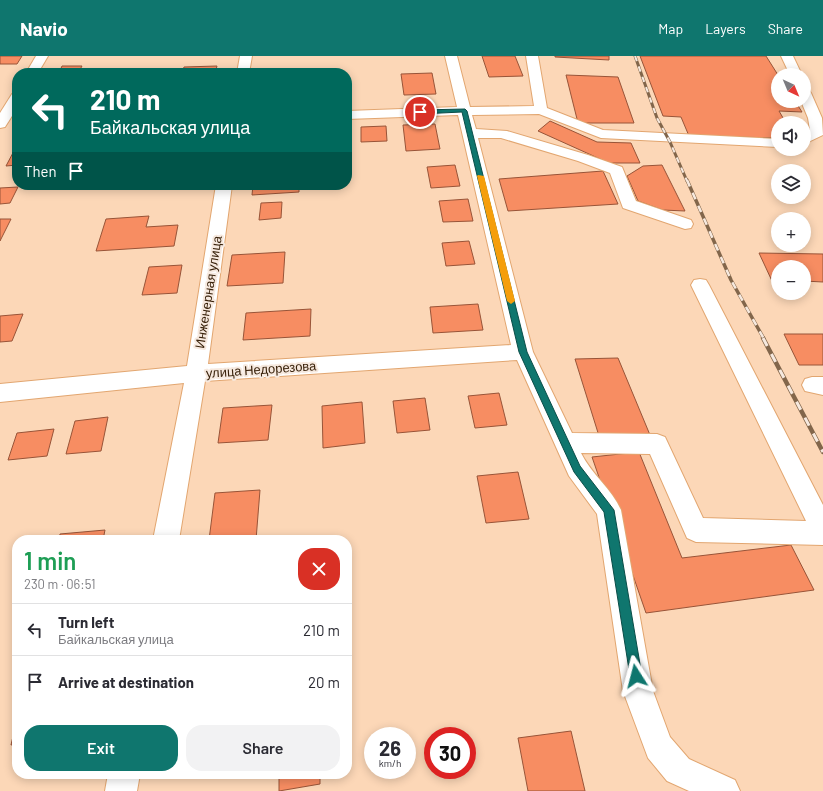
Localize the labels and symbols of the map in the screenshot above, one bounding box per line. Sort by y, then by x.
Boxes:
north arrow [771,68,811,108]
pin [403,95,437,129]
street label: Инженерная улица [191,234,225,349]
street label: улица Недорезова [205,357,318,381]
position arrow [615,655,657,697]
speed limit sign: 30 [424,727,476,779]

